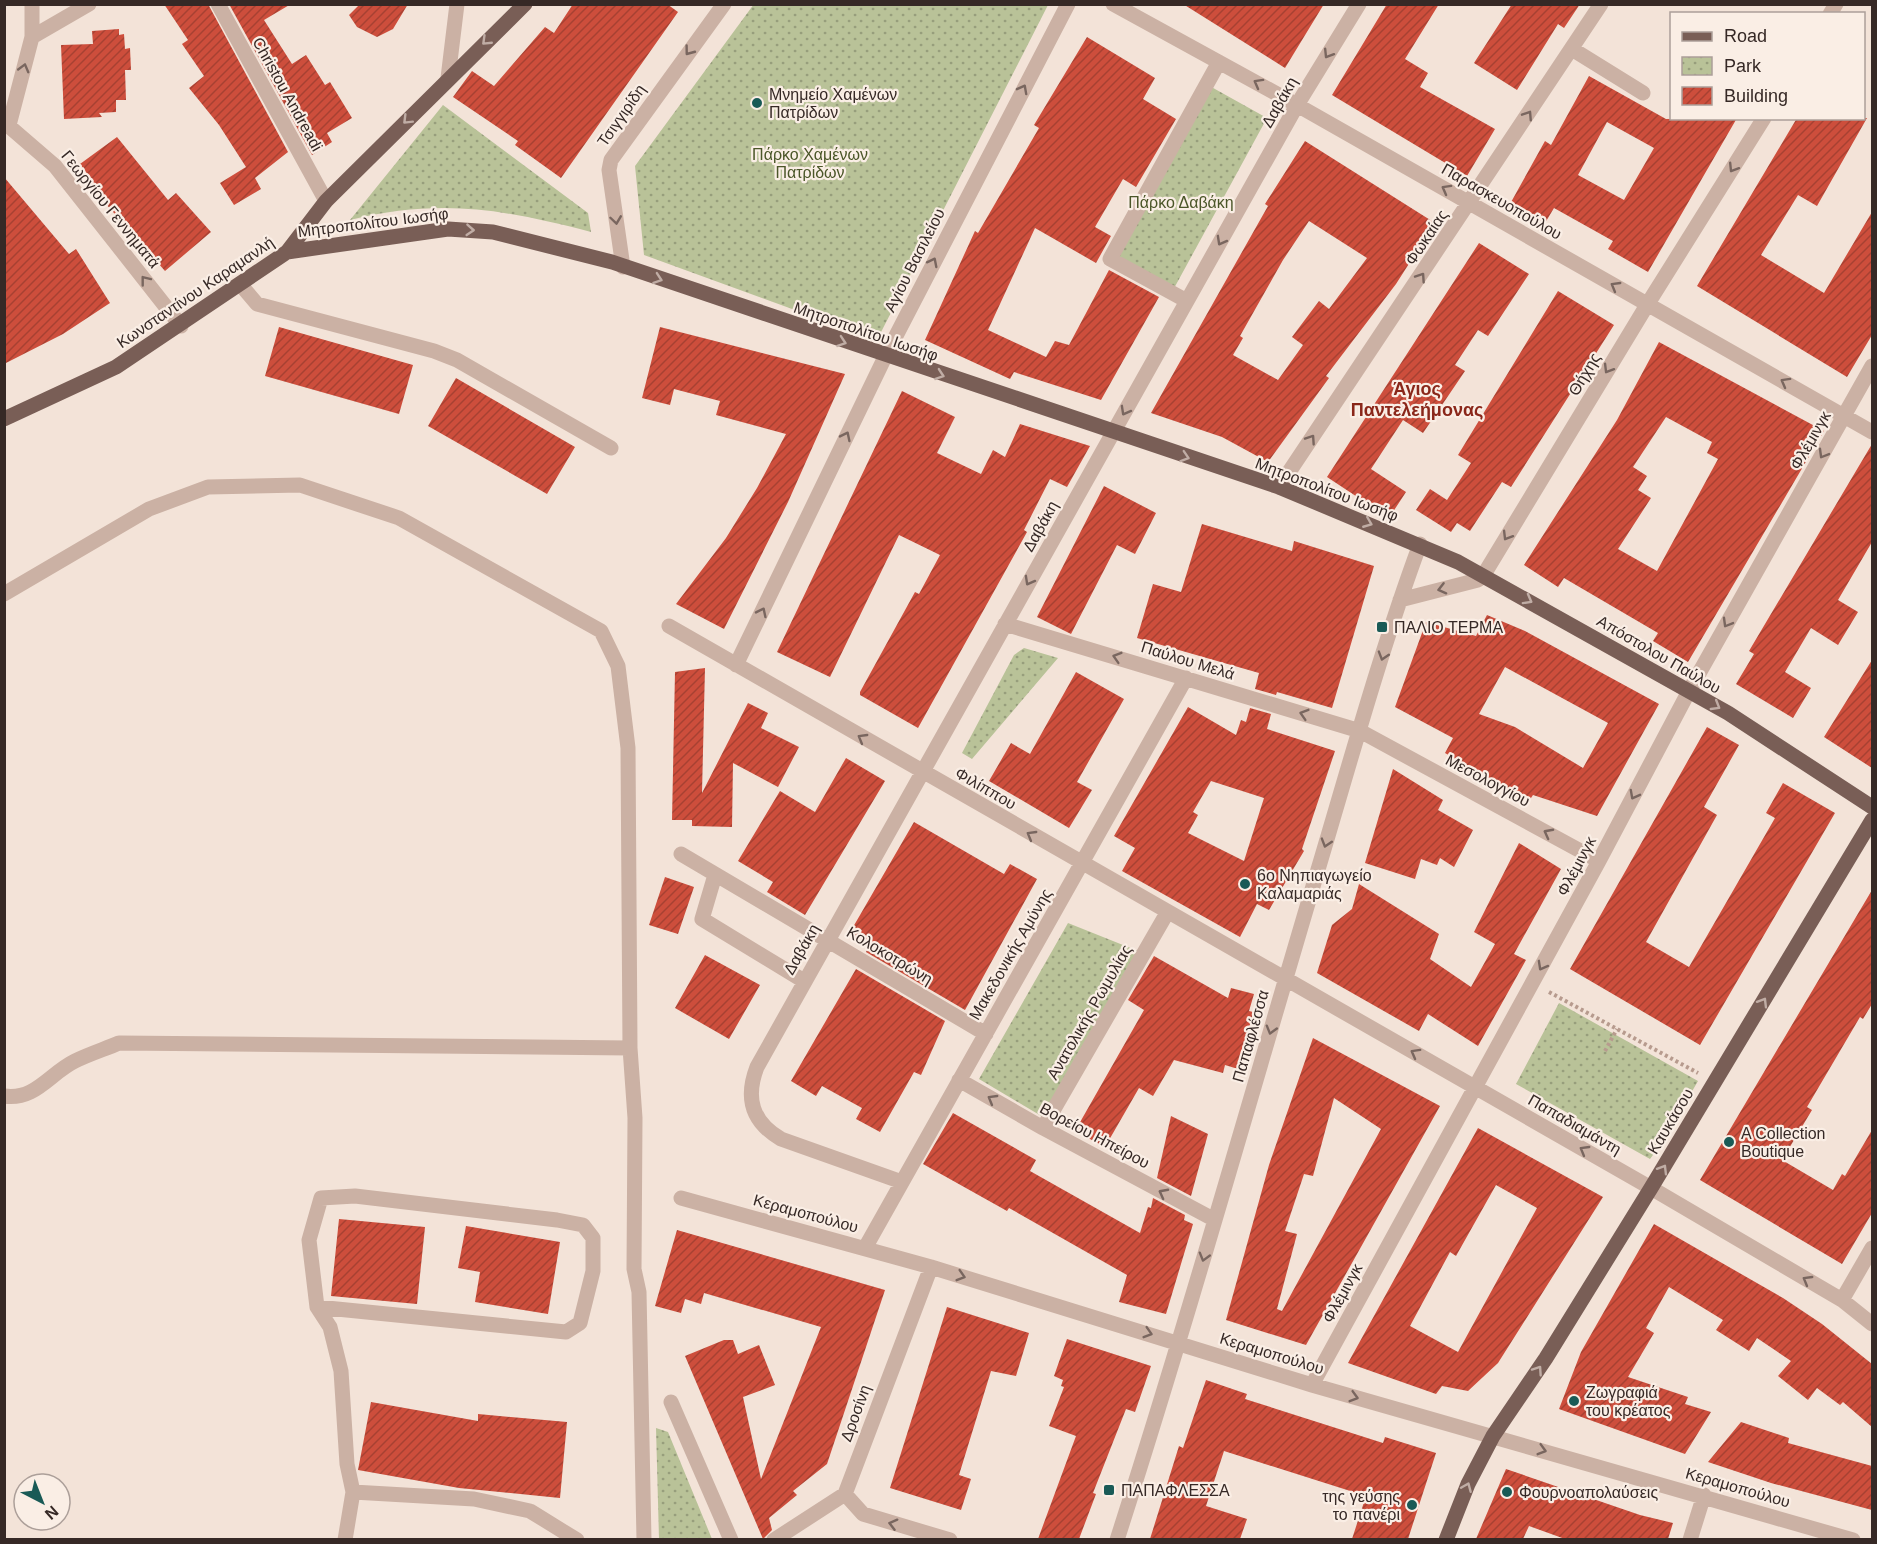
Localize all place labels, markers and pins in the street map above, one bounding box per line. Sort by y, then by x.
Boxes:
place label: Μνημείο Χαμένων Πατρίδων [769,86,897,121]
marker: Μνημείο Χαμένων Πατρίδων [750,96,764,110]
place label: ΠΑΛΙΟ ΤΕΡΜΑ [1394,619,1503,636]
marker: ΠΑΛΙΟ ΤΕΡΜΑ [1375,620,1389,634]
place label: 6ο Νηπιαγωγείο Καλαμαριάς [1257,867,1372,902]
marker: 6ο Νηπιαγωγείο Καλαμαριάς [1238,877,1252,891]
place label: A Collection Boutique [1741,1125,1826,1160]
marker: A Collection Boutique [1722,1135,1736,1149]
place label: Ζωγραφιά του κρέατος [1586,1384,1671,1419]
marker: Ζωγραφιά του κρέατος [1567,1394,1581,1408]
place label: ΠΑΠΑΦΛΕΣΣΑ [1121,1482,1230,1499]
marker: ΠΑΠΑΦΛΕΣΣΑ [1102,1483,1116,1497]
place label: Φουρνοαπολαύσεις [1519,1484,1658,1501]
marker: Φουρνοαπολαύσεις [1500,1485,1514,1499]
place label: της γεύσης το πανέρι [1322,1488,1400,1523]
marker: της γεύσης το πανέρι [1405,1498,1419,1512]

